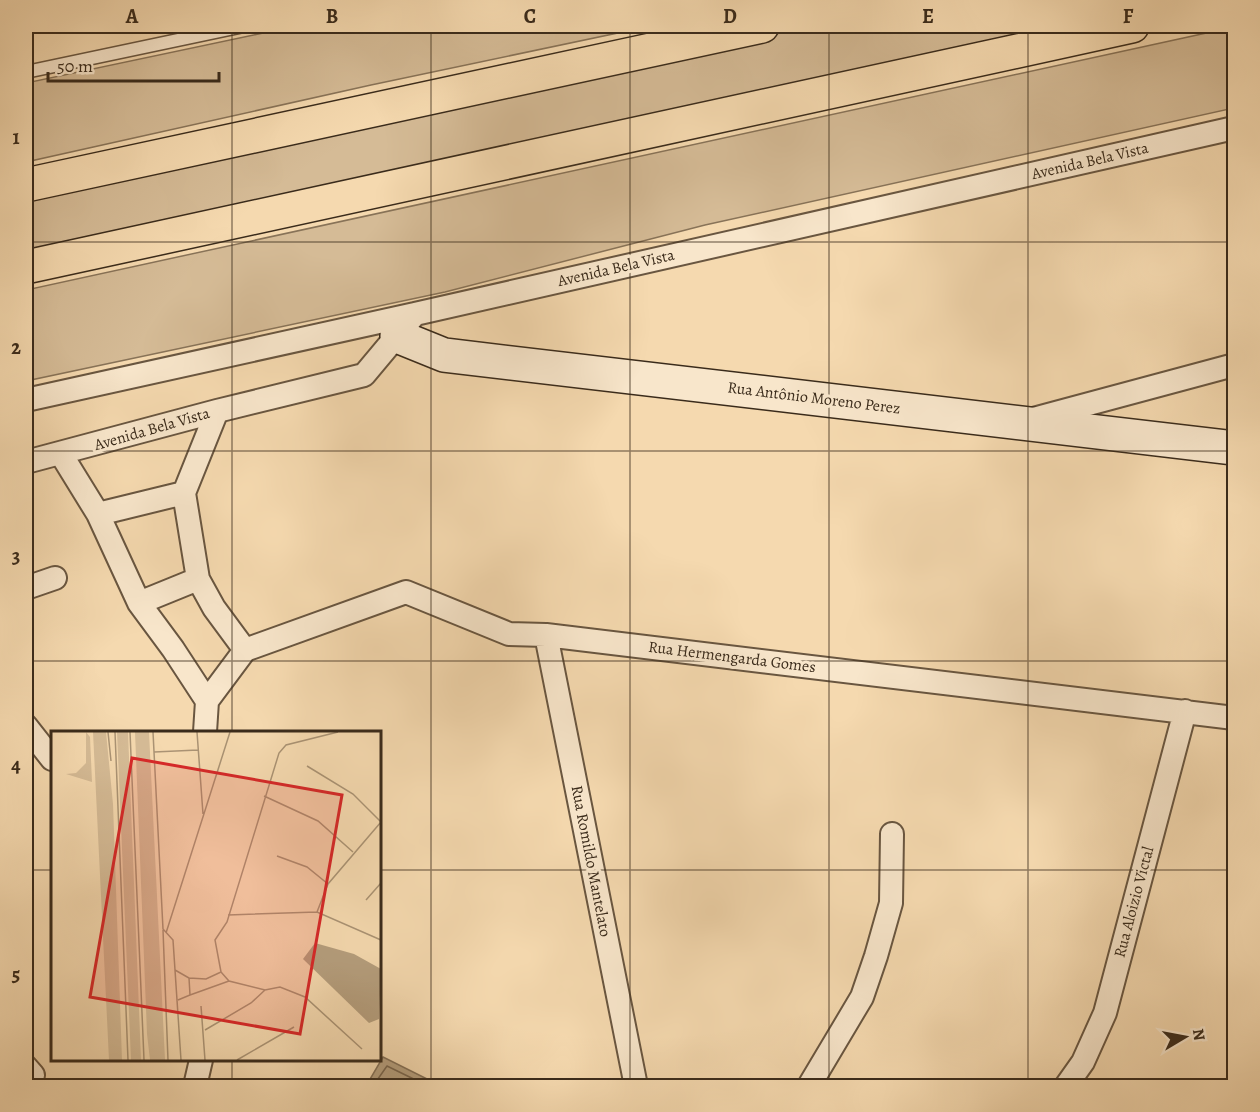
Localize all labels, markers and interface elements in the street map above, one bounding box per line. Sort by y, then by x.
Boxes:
text: A [125,3,139,30]
text: B [326,3,338,30]
text: C [524,3,536,30]
text: D [723,3,737,30]
text: E [922,3,934,30]
text: F [1123,3,1134,30]
scale bar [48,45,219,83]
text: 50 m [57,54,93,78]
text: 1 [12,124,20,151]
street label: Avenida Bela Vista [1028,137,1151,185]
street label: Avenida Bela Vista [554,244,677,292]
text: 2 [11,334,21,361]
street label: Rua Antônio Moreno Perez [726,376,902,420]
street label: Avenida Bela Vista [91,402,213,456]
text: 3 [12,543,20,570]
street label: Rua Hermengarda Gomes [647,636,817,678]
inset map [51,731,381,1061]
text: 4 [11,752,21,779]
street label: Rua Romildo Mantelato [566,783,616,939]
street label: Rua Aloizio Victal [1109,844,1159,960]
text: 5 [12,961,20,988]
north arrow [1155,1007,1215,1067]
text: N [1187,1027,1211,1043]

